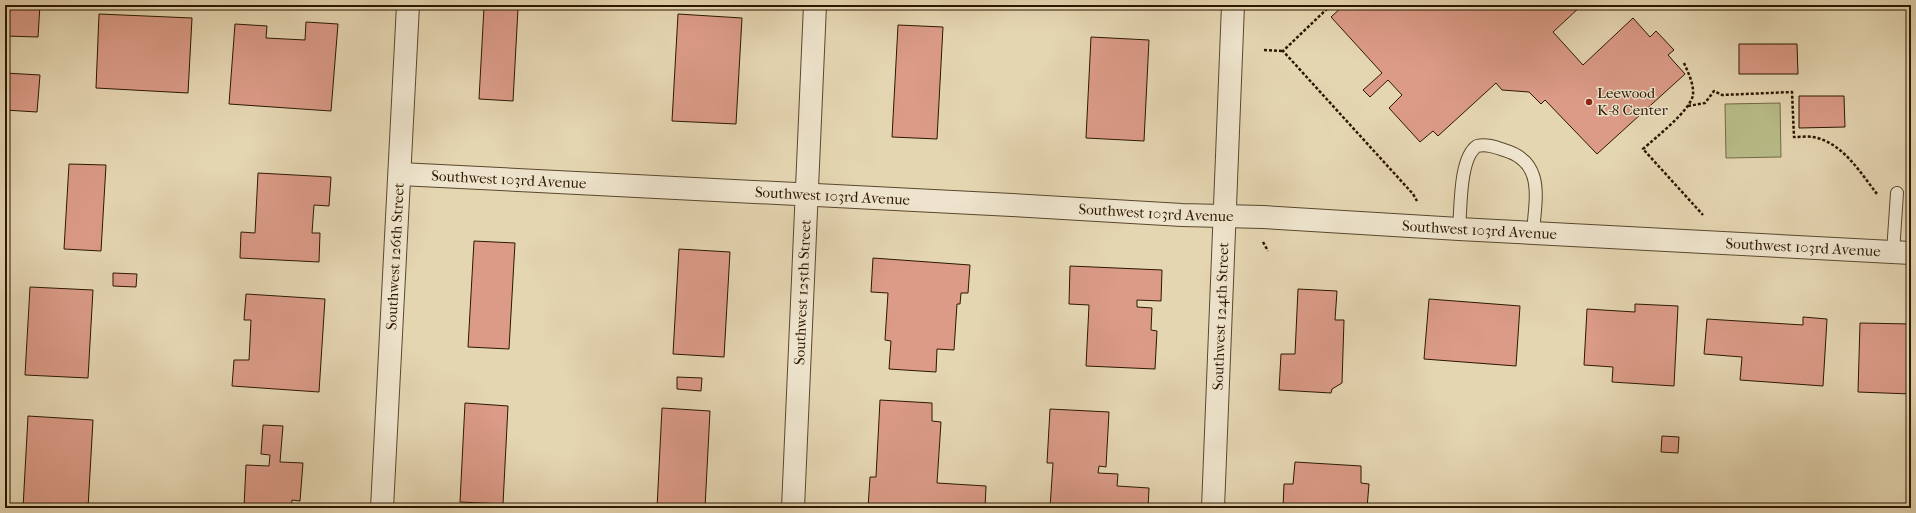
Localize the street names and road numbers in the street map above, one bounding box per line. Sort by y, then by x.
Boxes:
street label: Southwest 103rd Avenue [431,167,587,192]
street label: Southwest 126th Street [382,182,408,330]
street label: Southwest 103rd Avenue [754,183,911,209]
street label: Southwest 103rd Avenue [1078,200,1234,225]
street label: Southwest 103rd Avenue [1401,217,1558,243]
street label: Southwest 125th Street [790,218,815,365]
street label: Southwest 103rd Avenue [1725,234,1882,260]
street label: Southwest 124th Street [1209,241,1233,391]

